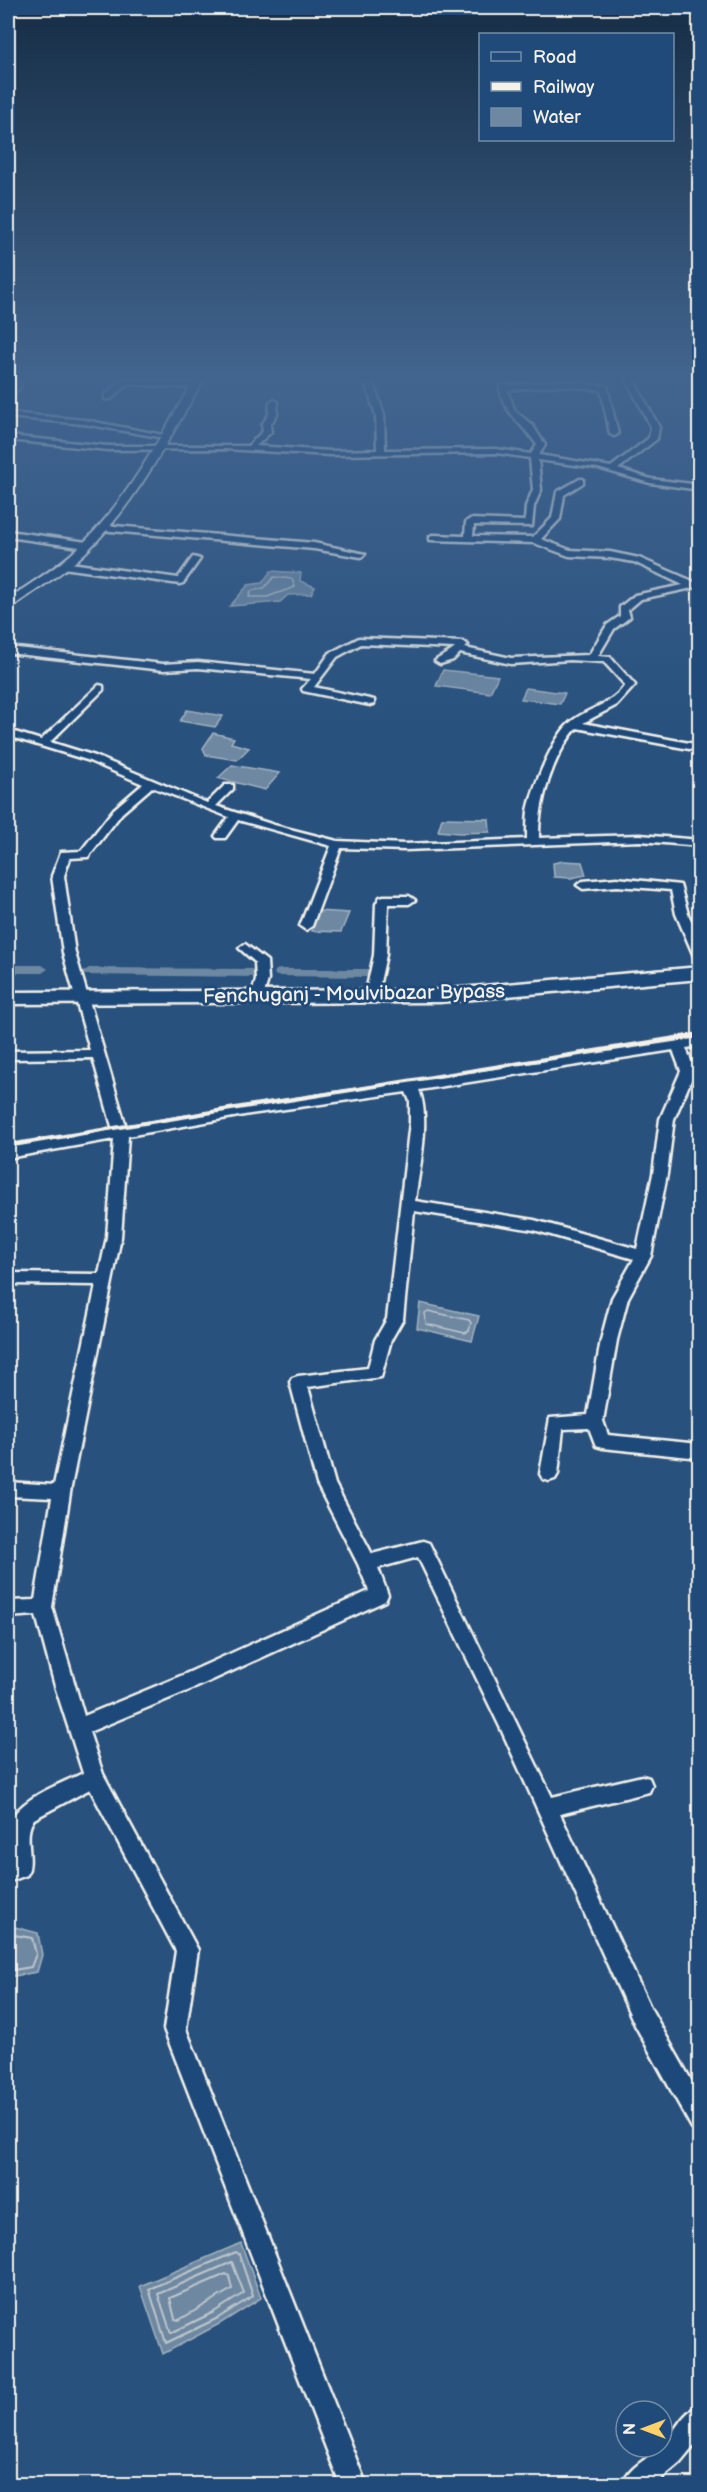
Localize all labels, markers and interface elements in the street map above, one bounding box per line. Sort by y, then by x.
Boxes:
legend [479,33,674,141]
text: Road [533,47,577,68]
text: Railway [533,77,595,98]
text: Water [533,107,581,128]
street label: Fenchuganj - Moulvibazar Bypass [203,979,505,1009]
north arrow [614,2399,674,2459]
text: N [621,2423,640,2435]

